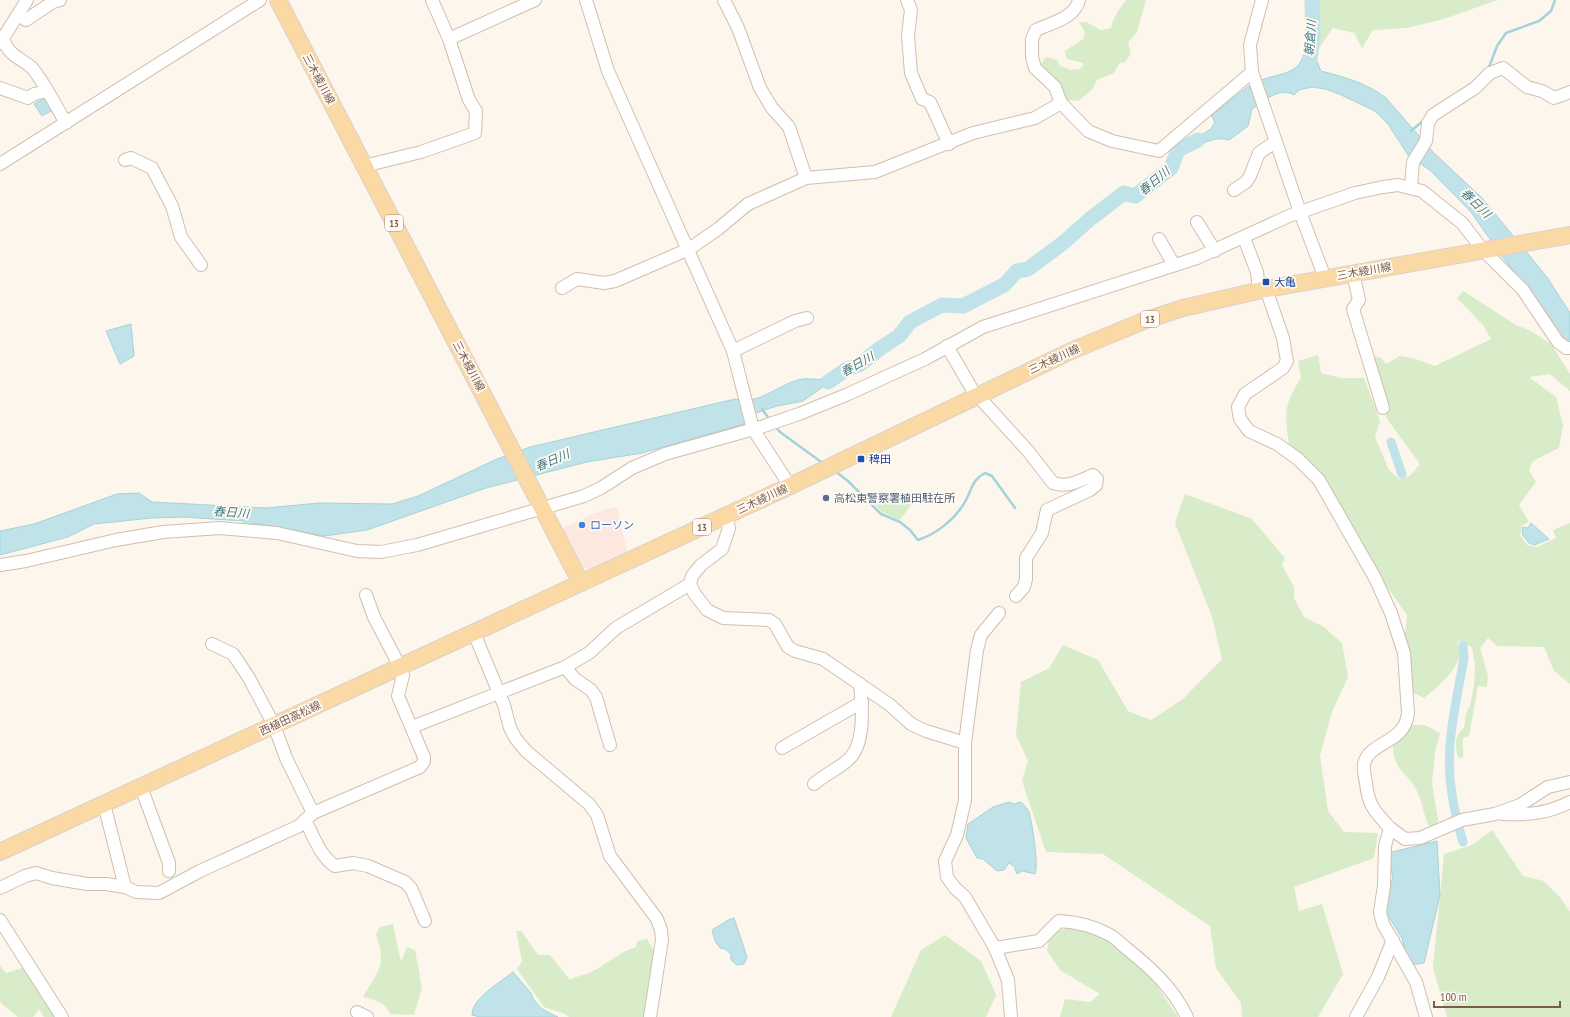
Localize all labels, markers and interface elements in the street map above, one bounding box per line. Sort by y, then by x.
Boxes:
water label: 朝倉川 [1301,18,1319,56]
street label: 三木綾川線 [300,51,338,107]
water label: 春日川 [1135,162,1174,198]
water label: 春日川 [1458,185,1496,222]
road number: 13 [385,215,403,231]
street label: 三木綾川線 [1336,259,1392,283]
place label: 大亀 [1274,275,1296,289]
marker: 大亀 [1261,277,1271,287]
road number: 13 [1141,311,1159,327]
street label: 三木綾川線 [450,338,488,394]
street label: 三木綾川線 [1026,341,1082,377]
water label: 春日川 [838,348,878,379]
water label: 春日川 [532,445,573,474]
place label: 稗田 [869,452,891,466]
marker: 稗田 [856,454,866,464]
street label: 三木綾川線 [734,481,790,517]
place label: 高松東警察署植田駐在所 [834,491,956,505]
marker: 高松東警察署植田駐在所 [821,493,831,503]
water label: 春日川 [213,503,251,521]
place label: ローソン [590,518,634,532]
road number: 13 [693,519,711,535]
marker: ローソン [577,520,587,530]
street label: 西植田高松線 [257,698,323,738]
scale bar [1434,983,1560,1009]
text: 100 m [1440,989,1467,1004]

